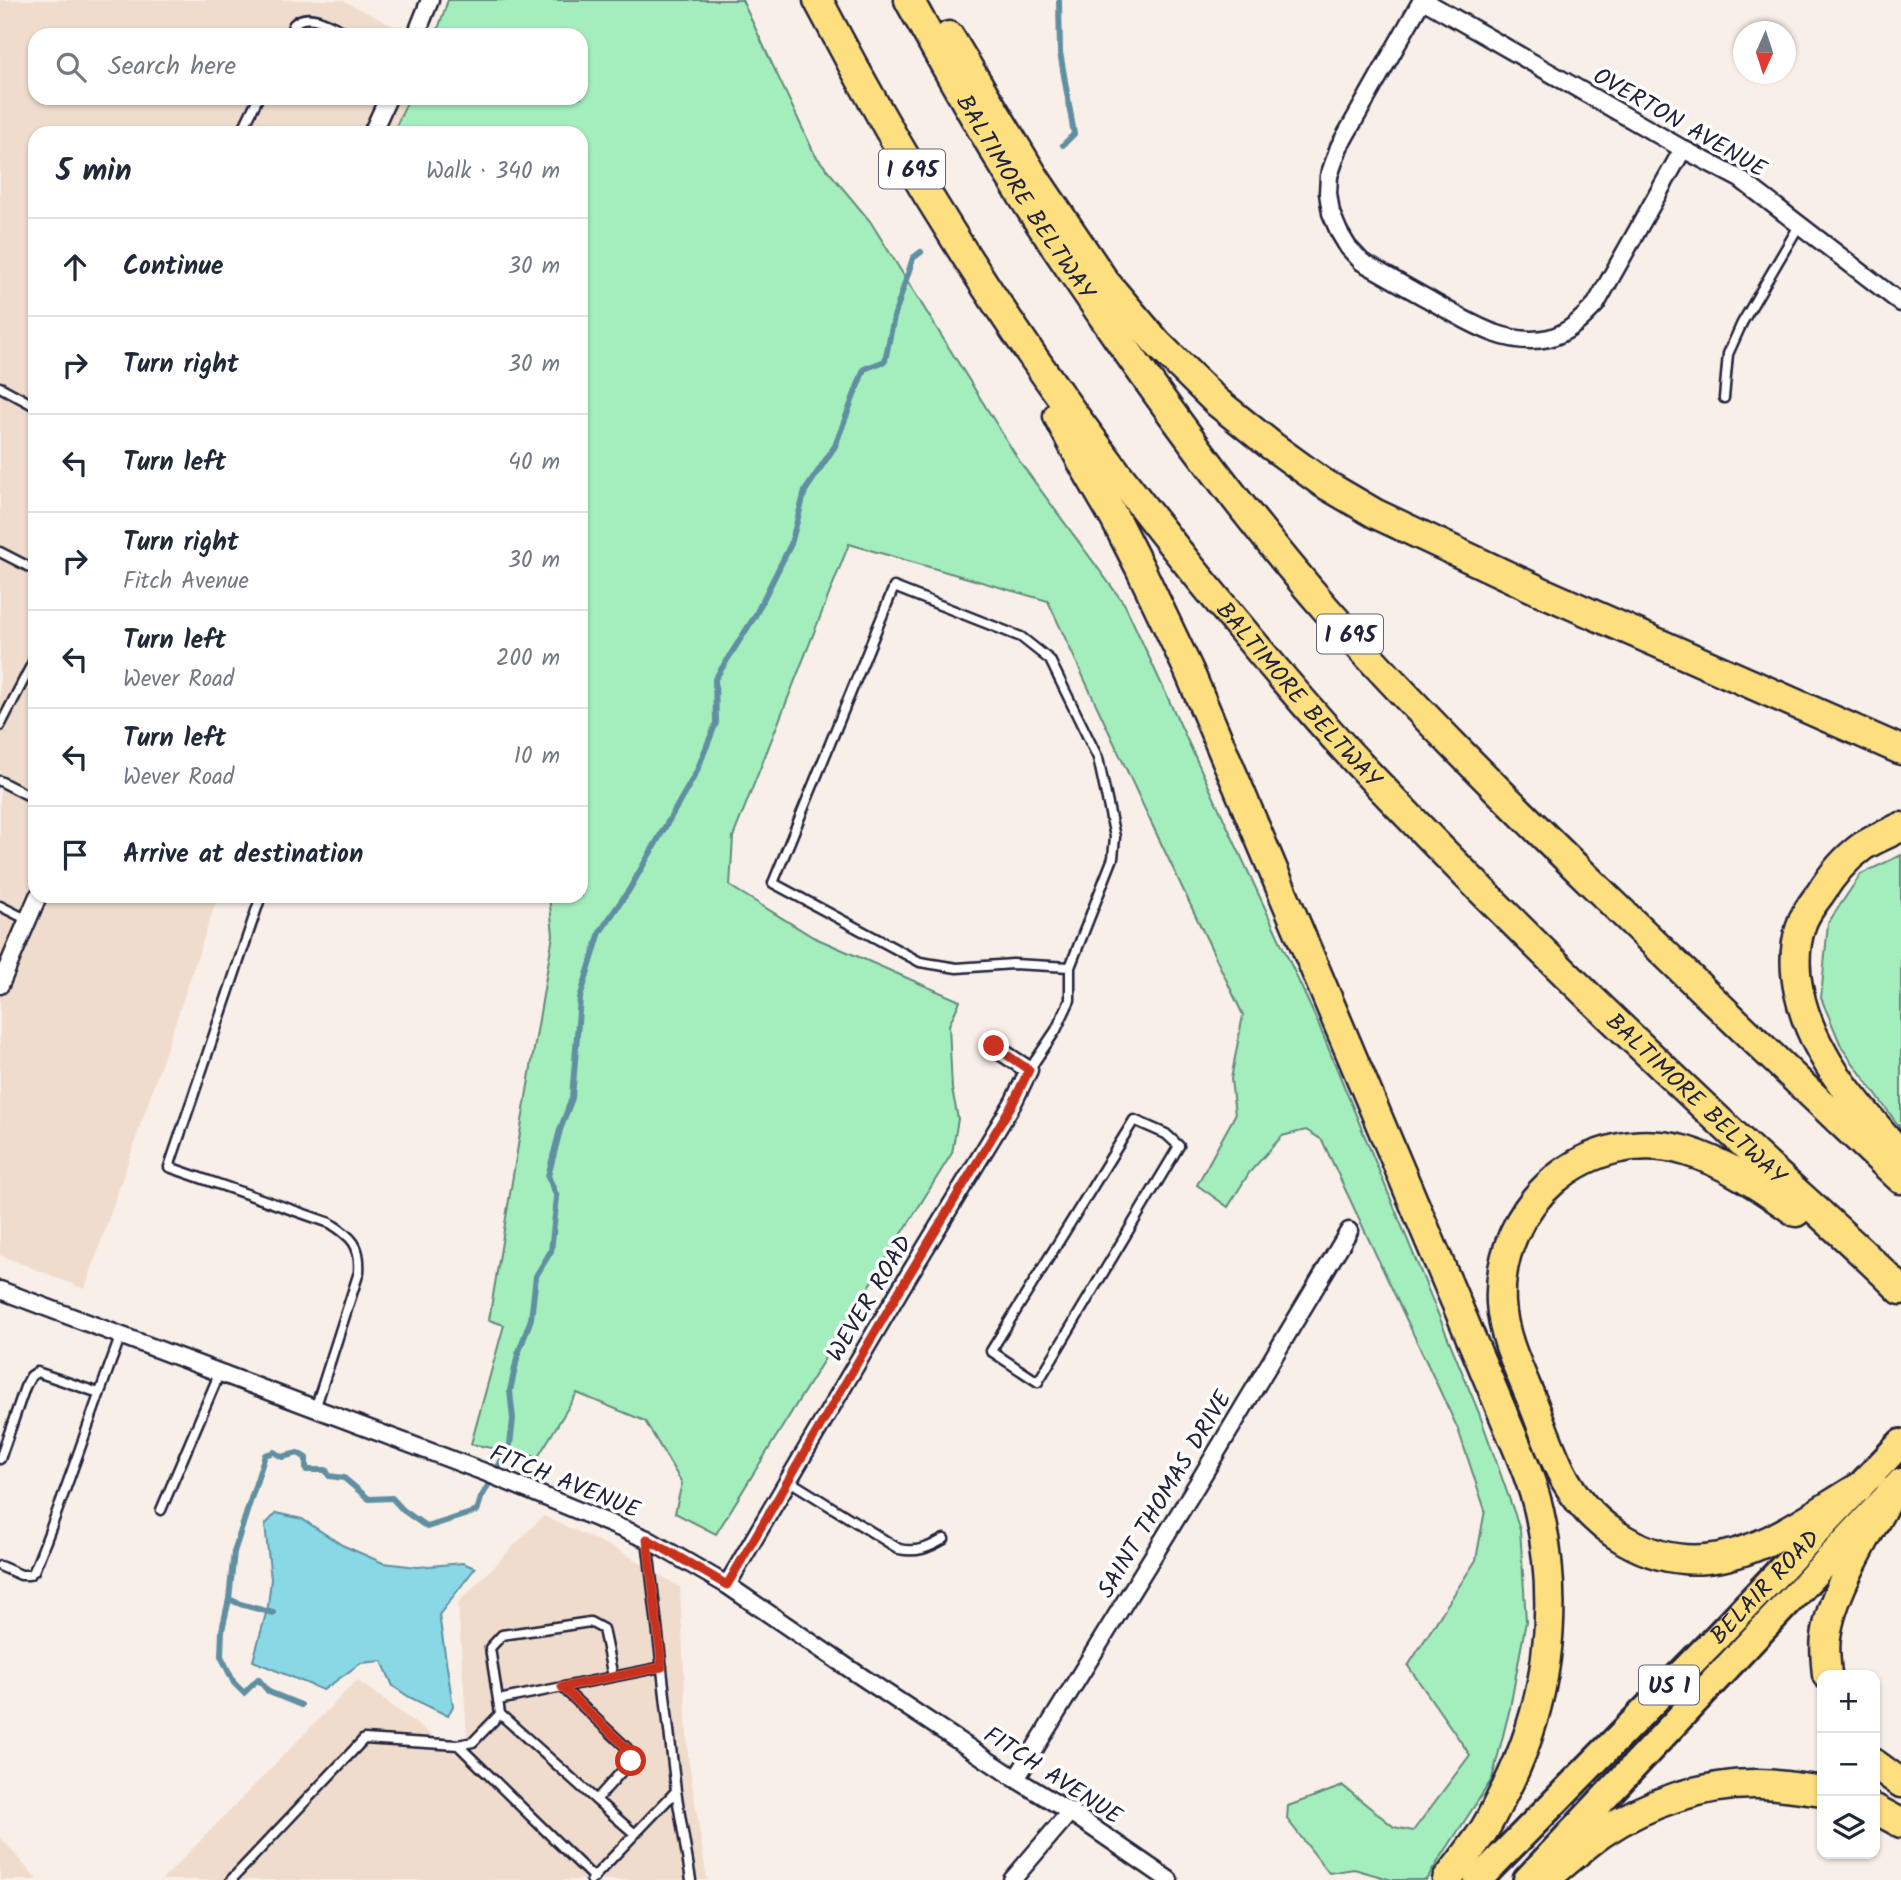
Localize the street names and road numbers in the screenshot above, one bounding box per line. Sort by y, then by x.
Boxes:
street label: OVERTON AVENUE [1585,58,1774,189]
street label: BALTIMORE BELTWAY [944,88,1105,310]
road number: I 695 [879,150,945,188]
street label: BALTIMORE BELTWAY [1205,593,1391,799]
road number: I 695 [1317,614,1383,654]
street label: BALTIMORE BELTWAY [1596,1004,1796,1196]
street label: WEVER ROAD [817,1228,924,1370]
street label: SAINT THOMAS DRIVE [1088,1382,1243,1606]
street label: FITCH AVENUE [483,1435,646,1531]
street label: BELAIR ROAD [1701,1521,1830,1655]
road number: US 1 [1639,1666,1699,1704]
street label: FITCH AVENUE [975,1717,1130,1836]

